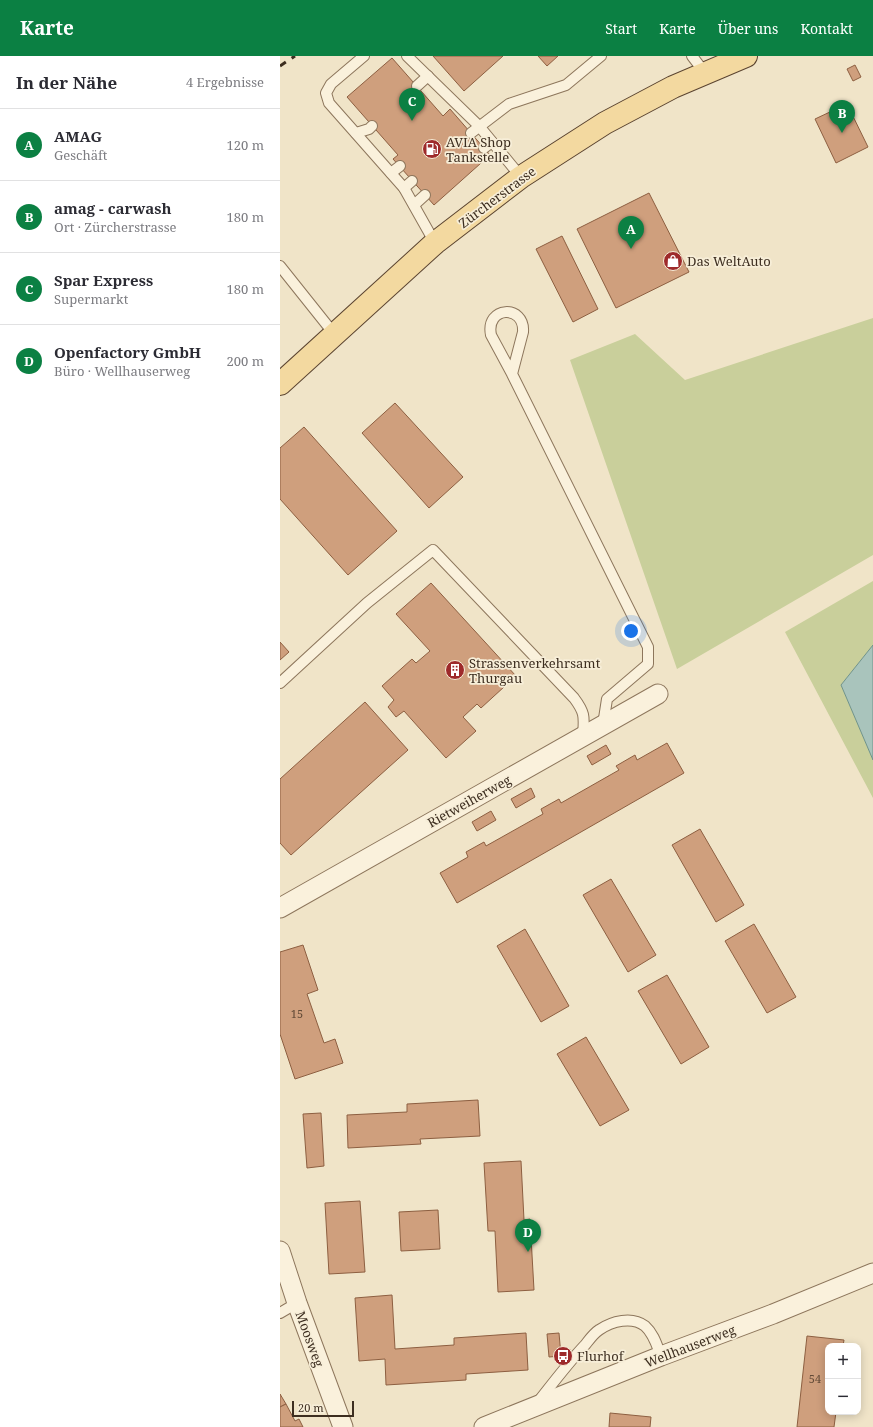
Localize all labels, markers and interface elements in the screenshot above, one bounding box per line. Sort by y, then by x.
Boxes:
text: Karte [20,15,74,41]
text: Start [605,19,637,38]
text: Karte [659,19,696,38]
text: Über uns [718,19,778,38]
text: Kontakt [800,19,853,38]
text: In der Nähe [16,71,117,94]
text: 4 Ergebnisse [186,73,264,91]
pin: C [399,88,425,121]
pin: B [829,100,855,133]
text: AMAG [54,126,102,146]
place label: AVIA Shop Tankstelle [446,133,511,166]
text: A [24,136,34,154]
text: 120 m [227,136,264,154]
fuel station icon: AVIA Shop Tankstelle [421,138,443,160]
text: Geschäft [54,146,107,164]
street label: Zürcherstrasse [455,162,539,232]
text: amag - carwash [54,198,171,218]
text: B [25,208,33,226]
text: 180 m [227,208,264,226]
pin: A [618,216,644,249]
text: Ort · Zürcherstrasse [54,218,176,236]
shop icon: Das WeltAuto [662,250,684,272]
place label: Das WeltAuto [687,252,771,270]
text: Spar Express [54,270,153,290]
text: C [25,280,33,298]
text: 180 m [227,280,264,298]
text: Supermarkt [54,290,128,308]
text: Openfactory GmbH [54,342,201,362]
text: D [24,352,34,370]
text: 200 m [227,352,264,370]
text: Büro · Wellhauserweg [54,362,190,380]
your location [621,621,641,641]
place label: Strassenverkehrsamt Thurgau [469,654,601,687]
building icon: Strassenverkehrsamt Thurgau [444,659,466,681]
street label: Rietweiherweg [424,771,514,831]
house number: 15 [291,1006,303,1021]
pin: D [515,1219,541,1252]
street label: Moosweg [292,1309,328,1369]
street label: Wellhauserweg [642,1320,738,1372]
map controls [825,1343,861,1415]
button: + [825,1343,861,1379]
bus stop icon: Flurhof [552,1345,574,1367]
place label: Flurhof [577,1347,625,1365]
house number: 54 [809,1371,821,1386]
button: − [825,1379,861,1415]
scale bar [292,1399,354,1418]
text: 20 m [298,1400,324,1415]

